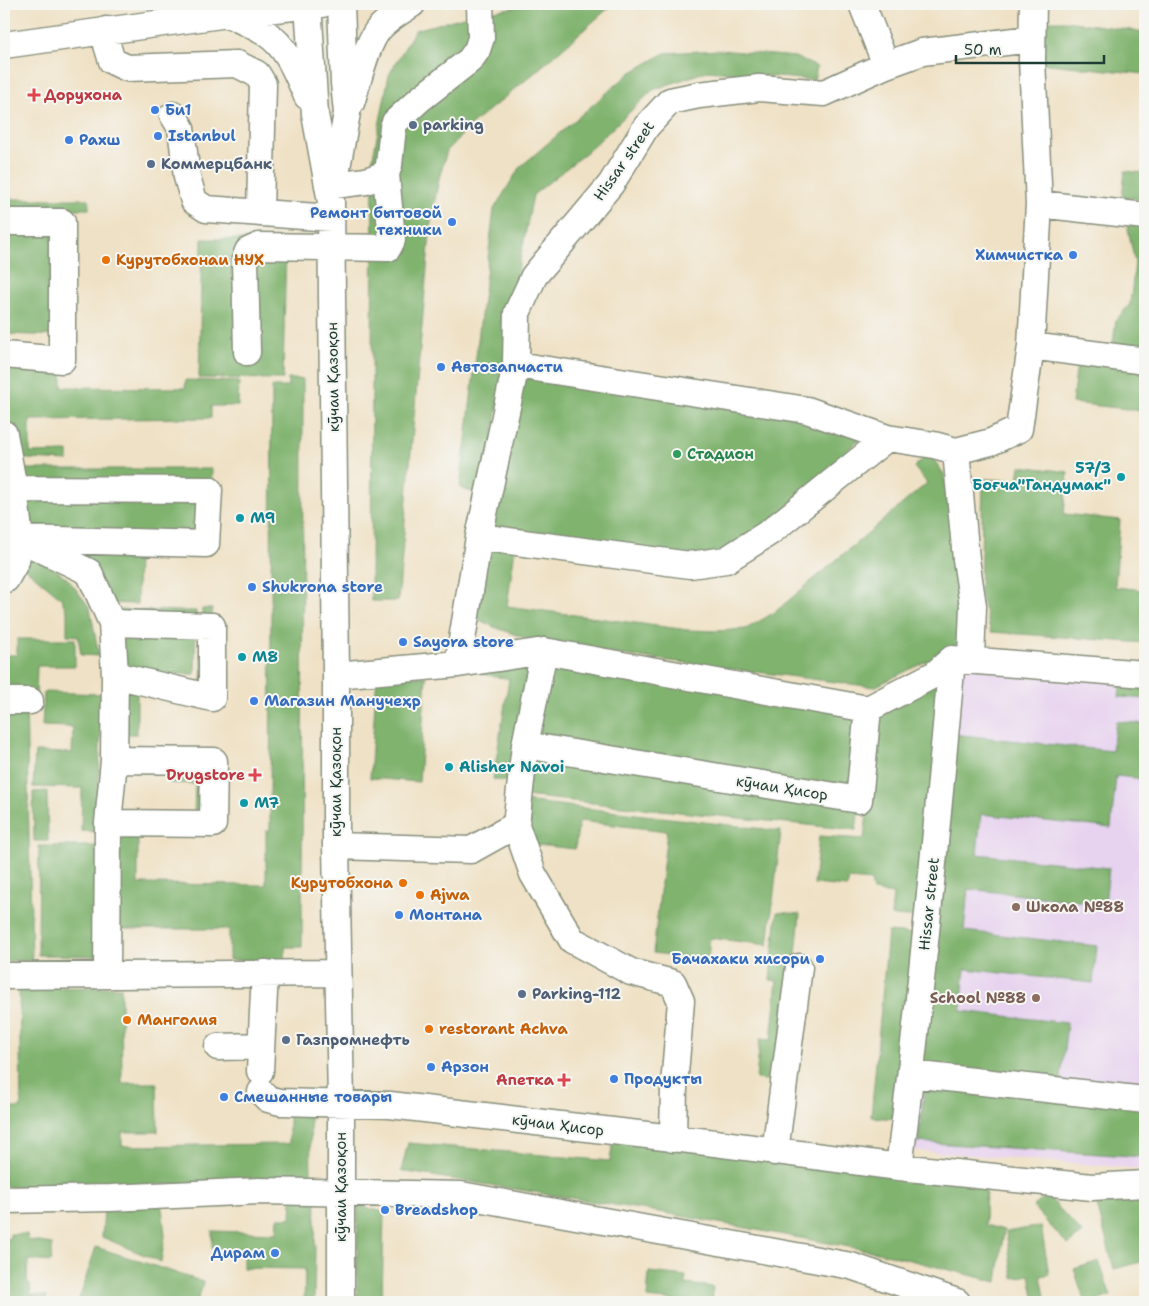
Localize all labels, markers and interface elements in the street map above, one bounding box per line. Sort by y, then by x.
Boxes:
scale bar [956,32,1104,64]
text: 50 m [964,40,1002,60]
place label: Дорухона [44,85,123,105]
marker: Дорухона [28,89,40,101]
place label: Би1 [165,100,191,120]
marker: Би1 [149,104,161,116]
place label: parking [423,115,484,135]
street label: Hissar street [589,117,659,205]
marker: parking [407,119,419,131]
place label: Istanbul [168,126,236,146]
place label: Рахш [79,130,121,150]
marker: Istanbul [152,130,164,142]
marker: Рахш [63,134,75,146]
place label: Коммерцбанк [161,154,273,174]
marker: Коммерцбанк [145,158,157,170]
place label: Ремонт бытовой техники [310,203,443,240]
marker: Ремонт бытовой техники [446,216,458,228]
place label: Химчистка [975,245,1064,265]
marker: Химчистка [1067,249,1079,261]
place label: Курутобхонаи НУХ [116,250,264,270]
marker: Курутобхонаи НУХ [100,254,112,266]
street label: кӯчаи Қазоқон [322,322,344,432]
place label: Автозапчасти [451,357,564,377]
marker: Автозапчасти [435,361,447,373]
place label: Стадион [687,444,754,464]
marker: Стадион [671,448,683,460]
place label: 57/3 Боғча"Гандумак" [972,458,1111,495]
marker: 57/3 Боғча"Гандумак" [1115,471,1127,483]
place label: М9 [250,508,275,528]
marker: М9 [234,512,246,524]
place label: Shukrona store [262,577,383,597]
marker: Shukrona store [246,581,258,593]
place label: Sayora store [413,632,514,652]
marker: Sayora store [397,636,409,648]
place label: М8 [252,647,278,667]
marker: М8 [236,651,248,663]
place label: Магазин Манучеҳр [264,691,421,711]
marker: Магазин Манучеҳр [248,695,260,707]
street label: кӯчаи Қазоқон [326,727,346,837]
place label: Alisher Navoi [459,757,564,777]
marker: Alisher Navoi [443,761,455,773]
place label: Drugstore [166,765,245,785]
marker: Drugstore [249,769,261,781]
street label: кӯчаи Ҳисор [735,771,829,805]
place label: М7 [254,793,280,813]
marker: М7 [238,797,250,809]
street label: Hissar street [914,857,944,951]
place label: Курутобхона [291,873,394,893]
marker: Курутобхона [397,877,409,889]
place label: Ajwa [430,885,470,905]
marker: Ajwa [414,889,426,901]
place label: Школа №88 [1026,897,1124,917]
marker: Школа №88 [1010,901,1022,913]
place label: Монтана [409,905,483,925]
marker: Монтана [393,909,405,921]
place label: Бачахаки хисори [671,949,811,969]
marker: Бачахаки хисори [814,953,826,965]
place label: Parking-112 [532,984,622,1004]
marker: Parking-112 [516,988,528,1000]
place label: School №88 [930,988,1026,1008]
marker: School №88 [1030,992,1042,1004]
place label: Манголия [137,1010,218,1030]
marker: Манголия [121,1014,133,1026]
place label: restorant Achva [439,1019,568,1039]
marker: restorant Achva [423,1023,435,1035]
place label: Газпромнефть [296,1030,410,1050]
marker: Газпромнефть [280,1034,292,1046]
place label: Арзон [441,1057,489,1077]
marker: Арзон [425,1061,437,1073]
place label: Продукты [624,1069,702,1089]
place label: Апетка [496,1070,555,1090]
marker: Продукты [608,1073,620,1085]
marker: Апетка [558,1074,570,1086]
place label: Смешанные товары [234,1087,392,1107]
marker: Смешанные товары [218,1091,230,1103]
street label: кӯчаи Ҳисор [511,1109,605,1141]
street label: кӯчаи Қазоқон [331,1132,351,1242]
place label: Breadshop [395,1200,478,1220]
marker: Breadshop [379,1204,391,1216]
place label: Дирам [211,1243,266,1263]
marker: Дирам [269,1247,281,1259]

